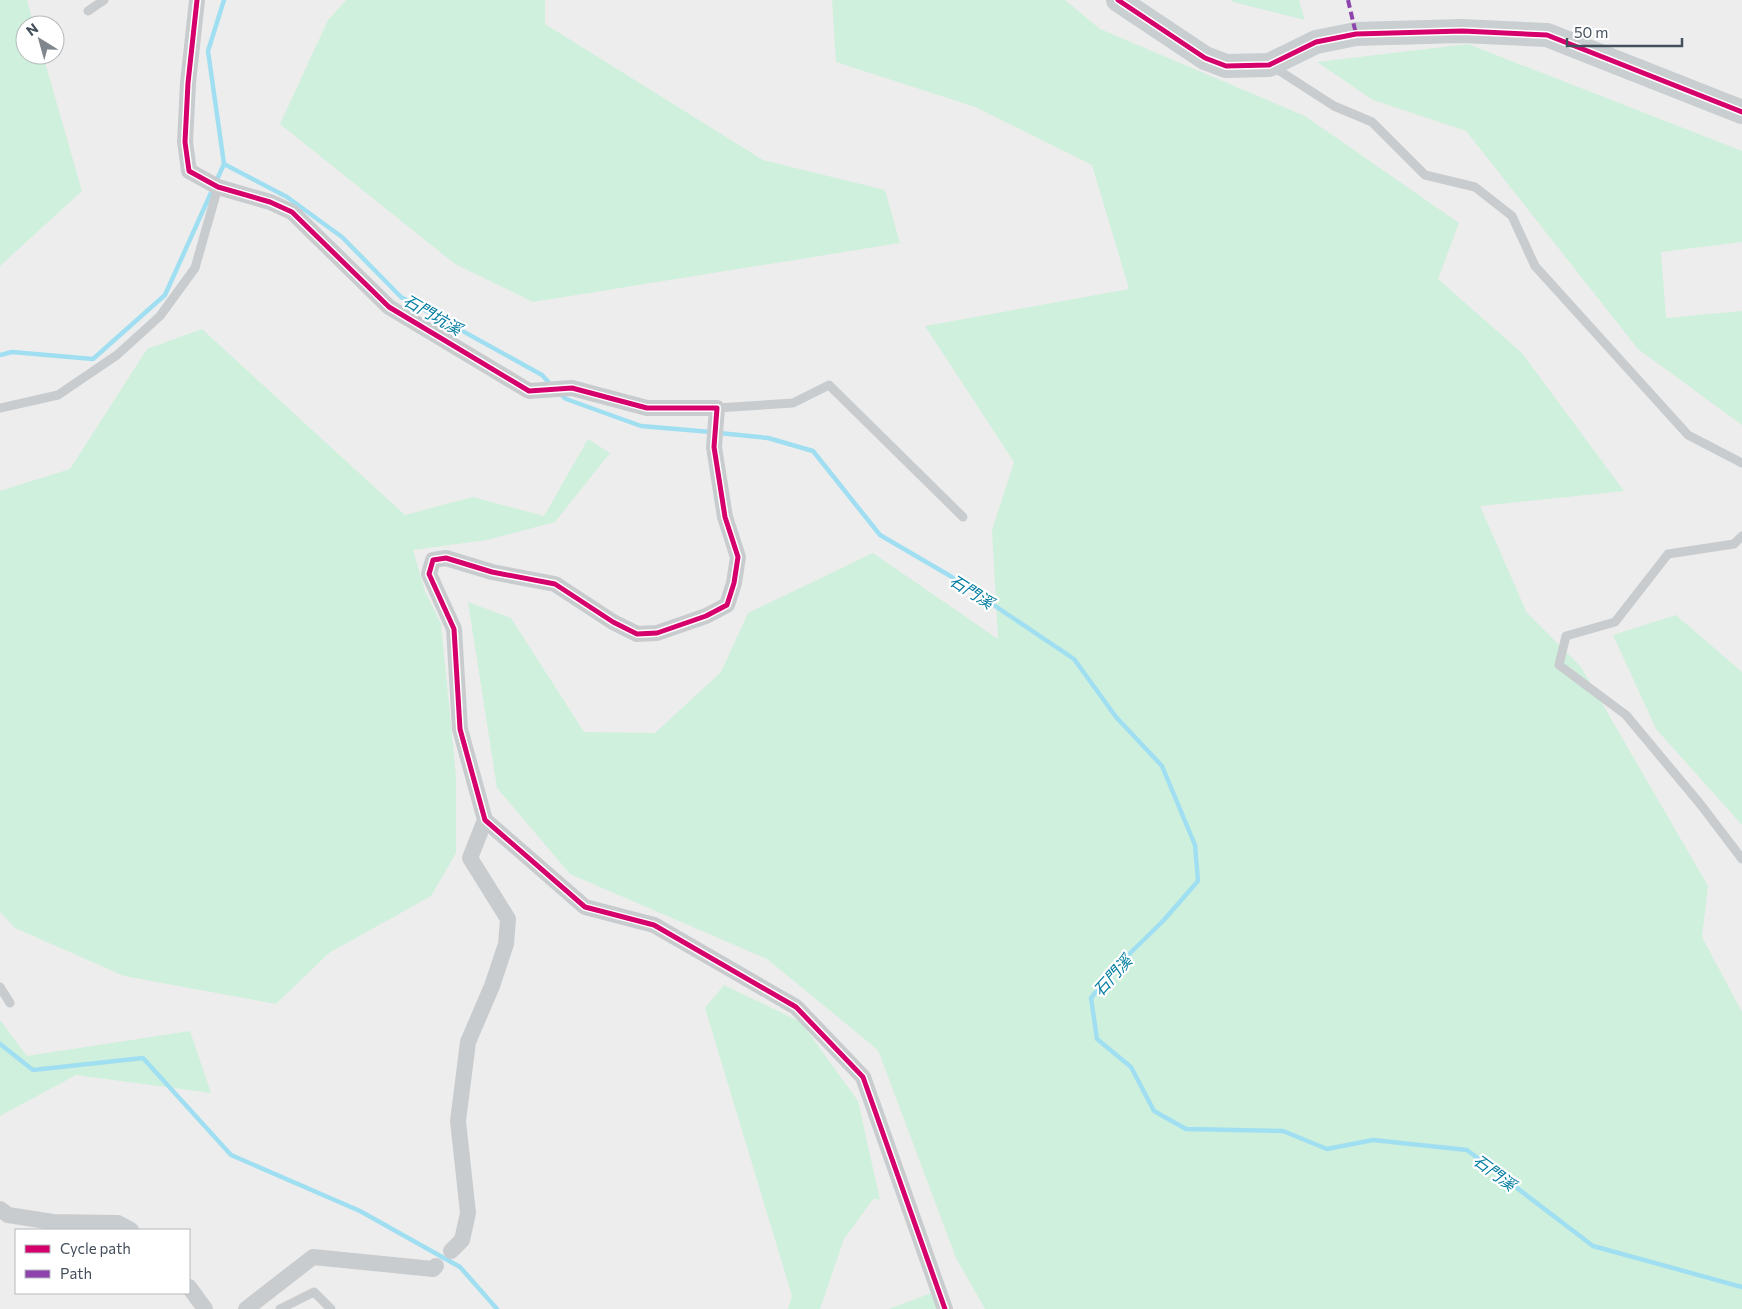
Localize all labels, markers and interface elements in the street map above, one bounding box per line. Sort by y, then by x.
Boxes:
north arrow [15,15,65,65]
scale bar [1567,15,1682,47]
text: N [23,19,41,39]
text: 50 m [1574,23,1608,41]
water label: 石門坑溪 [401,290,467,339]
water label: 石門溪 [947,570,999,613]
water label: 石門溪 [1089,949,1136,999]
water label: 石門溪 [1470,1150,1521,1195]
legend [15,1229,190,1294]
text: Cycle path [60,1239,131,1257]
text: Path [60,1264,92,1282]

